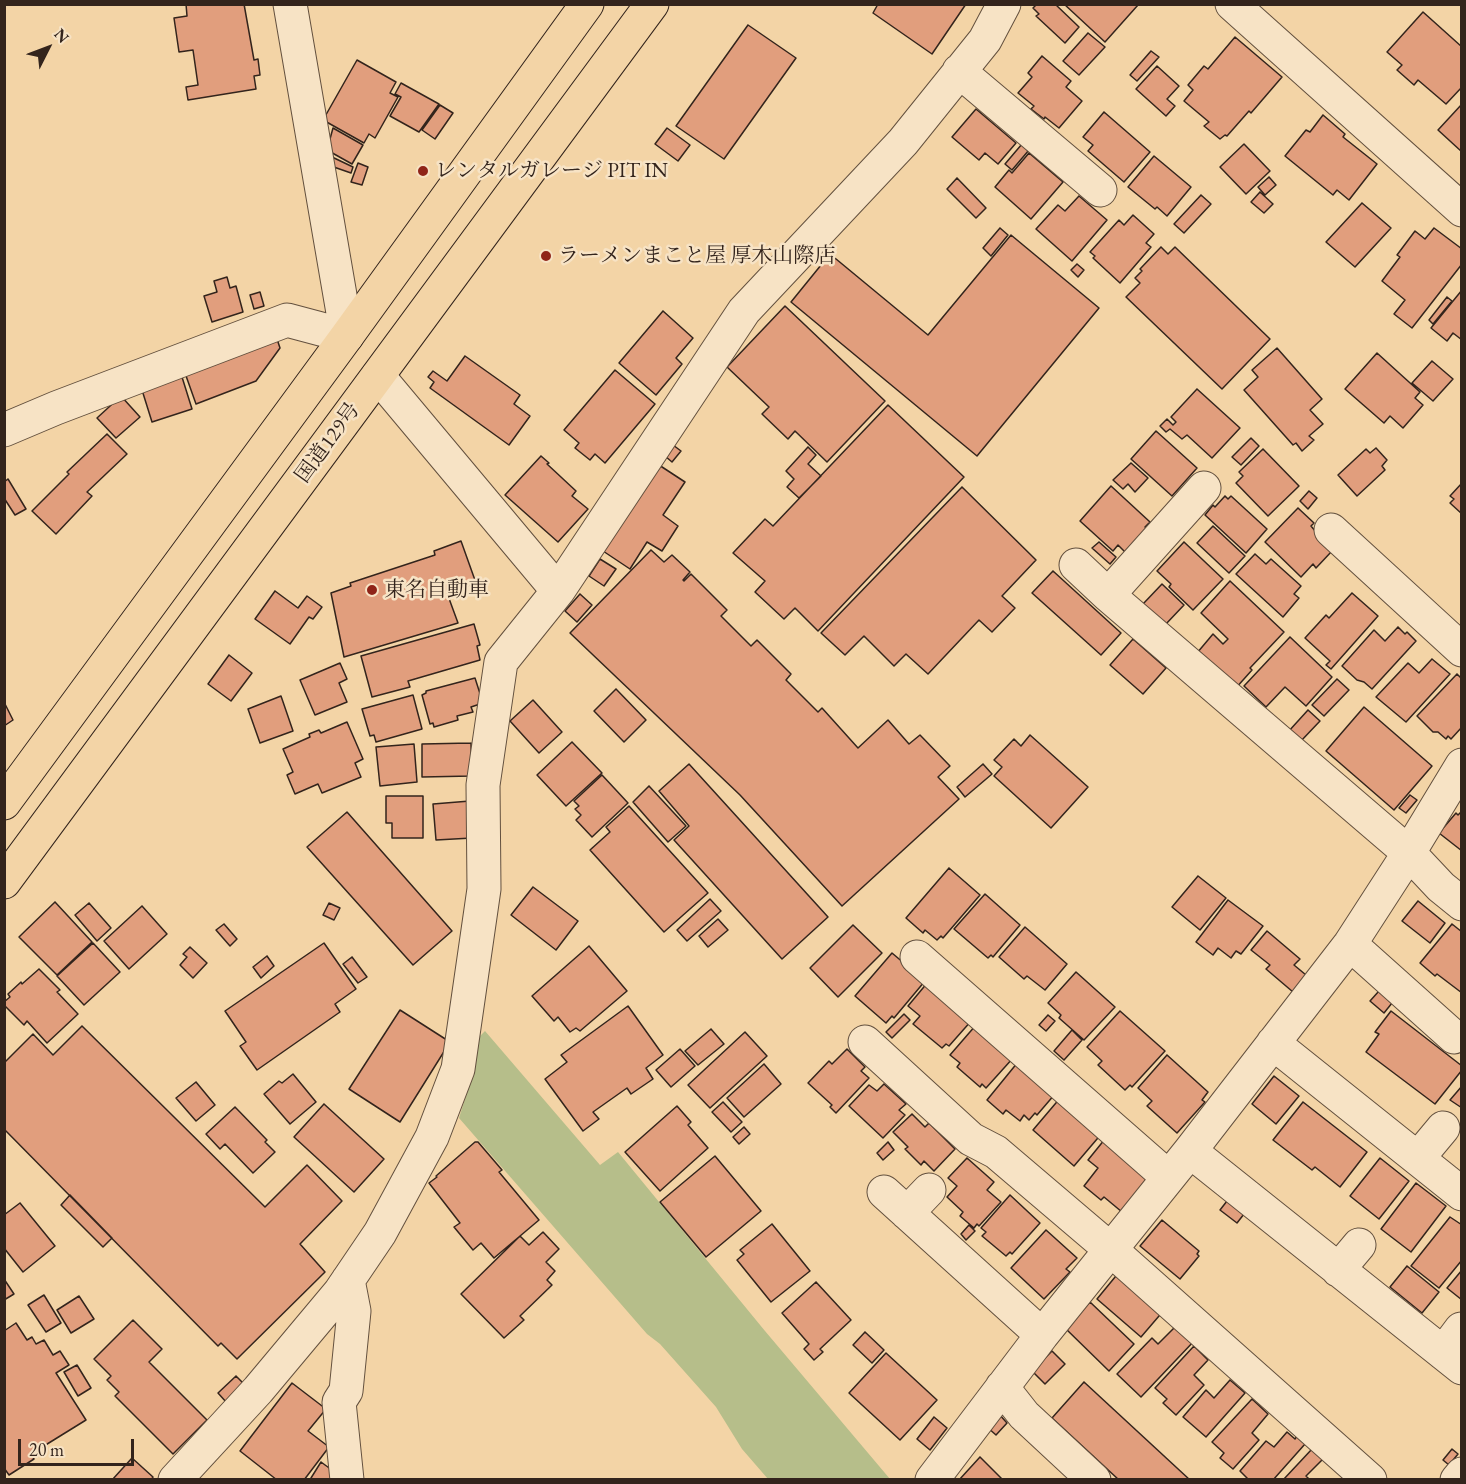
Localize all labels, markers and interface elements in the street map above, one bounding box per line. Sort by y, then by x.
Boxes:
north arrow [18,18,78,78]
text: N [50,24,74,47]
place label: レンタルガレージ PIT IN [435,158,668,184]
marker: レンタルガレージ PIT IN [416,164,430,178]
place label: ラーメンまこと屋 厚木山際店 [558,243,835,269]
marker: ラーメンまこと屋 厚木山際店 [539,249,553,263]
street label: 国道129号 [290,398,366,488]
place label: 東名自動車 [384,577,489,603]
marker: 東名自動車 [365,583,379,597]
scale bar [21,1427,136,1465]
text: 20 m [29,1438,64,1461]

